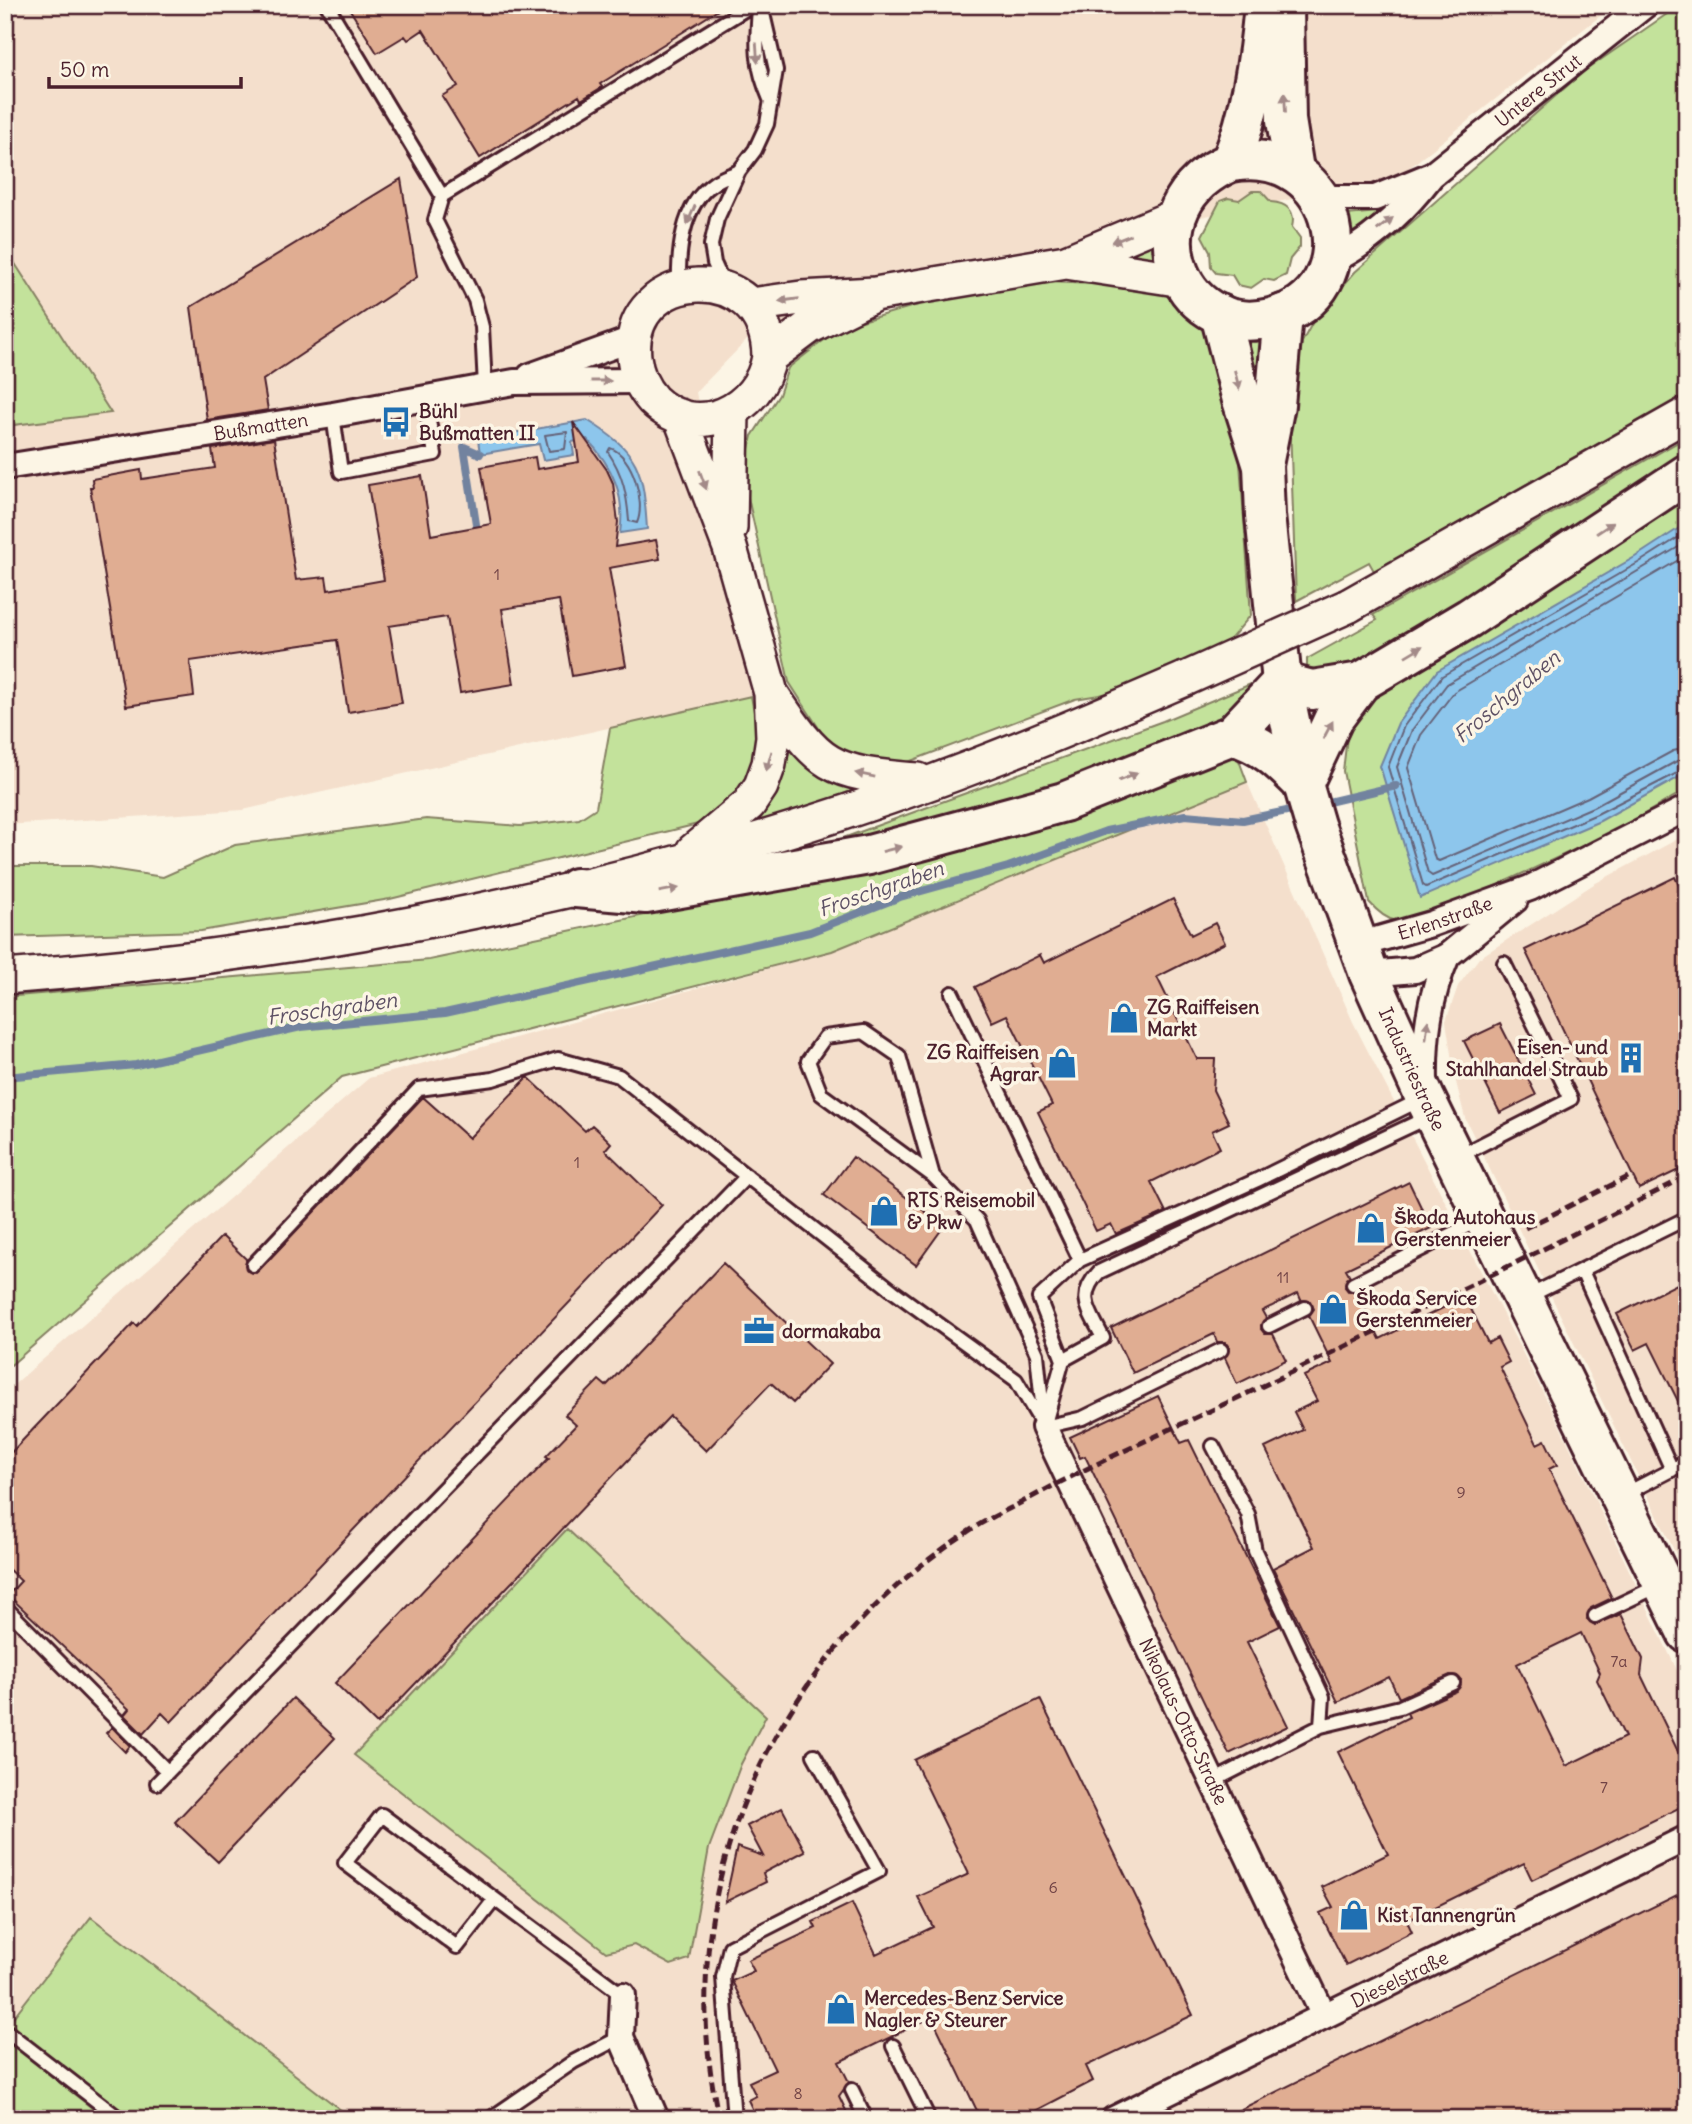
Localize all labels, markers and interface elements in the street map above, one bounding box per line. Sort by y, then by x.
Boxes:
one-way arrow [752,42,763,64]
scale bar [49,46,242,90]
street label: Untere Strut [1490,48,1586,132]
text: 50 m [60,56,109,83]
one-way arrow [1279,91,1290,113]
one-way arrow [685,205,696,226]
one-way arrow [1376,216,1394,231]
one-way arrow [1111,233,1131,245]
one-way arrow [778,295,800,306]
one-way arrow [1231,369,1242,391]
one-way arrow [591,375,613,387]
place label: Bühl Bußmatten II [419,399,535,445]
bus stop icon: Bühl Bußmatten II [379,405,413,439]
street label: Bußmatten [212,407,310,446]
one-way arrow [698,470,709,491]
one-way arrow [1596,521,1614,535]
house number: 1 [494,564,500,584]
one-way arrow [1404,644,1423,657]
water label: Froschgraben [1448,644,1566,749]
one-way arrow [1322,720,1334,740]
one-way arrow [763,750,774,772]
one-way arrow [854,769,876,780]
one-way arrow [1117,771,1138,782]
one-way arrow [881,843,903,854]
water label: Froschgraben [815,854,948,923]
one-way arrow [658,884,680,895]
street label: Erlenstraße [1395,891,1495,945]
water label: Froschgraben [265,986,399,1031]
place label: ZG Raiffeisen Markt [1147,995,1259,1041]
shop icon: ZG Raiffeisen Markt [1107,1001,1141,1035]
street label: Industriestraße [1374,1003,1451,1134]
one-way arrow [1422,1018,1433,1040]
place label: Eisen- und Stahlhandel Straub [1446,1035,1608,1081]
place label: ZG Raiffeisen Agrar [927,1040,1039,1086]
building icon: Eisen- und Stahlhandel Straub [1614,1041,1648,1075]
shop icon: ZG Raiffeisen Agrar [1045,1046,1079,1080]
house number: 1 [574,1152,580,1172]
place label: RTS Reisemobil & Pkw [907,1188,1035,1234]
shop icon: RTS Reisemobil & Pkw [867,1194,901,1228]
place label: Škoda Autohaus Gerstenmeier [1394,1205,1536,1251]
shop icon: Škoda Autohaus Gerstenmeier [1354,1211,1388,1245]
house number: 11 [1277,1267,1289,1287]
place label: Škoda Service Gerstenmeier [1356,1286,1477,1332]
shop icon: Škoda Service Gerstenmeier [1316,1292,1350,1326]
office icon: dormakaba [742,1314,776,1348]
place label: dormakaba [782,1319,881,1343]
house number: 9 [1456,1482,1466,1502]
street label: Nikolaus-Otto-Straße [1134,1634,1234,1809]
house number: 7a [1611,1651,1627,1671]
house number: 7 [1600,1777,1608,1797]
house number: 6 [1048,1877,1058,1897]
shop icon: Kist Tannengrün [1337,1898,1371,1932]
place label: Kist Tannengrün [1377,1903,1516,1927]
street label: Dieselstraße [1347,1945,1452,2013]
place label: Mercedes-Benz Service Nagler & Steurer [864,1986,1063,2032]
shop icon: Mercedes-Benz Service Nagler & Steurer [824,1992,858,2026]
house number: 8 [793,2083,803,2103]

